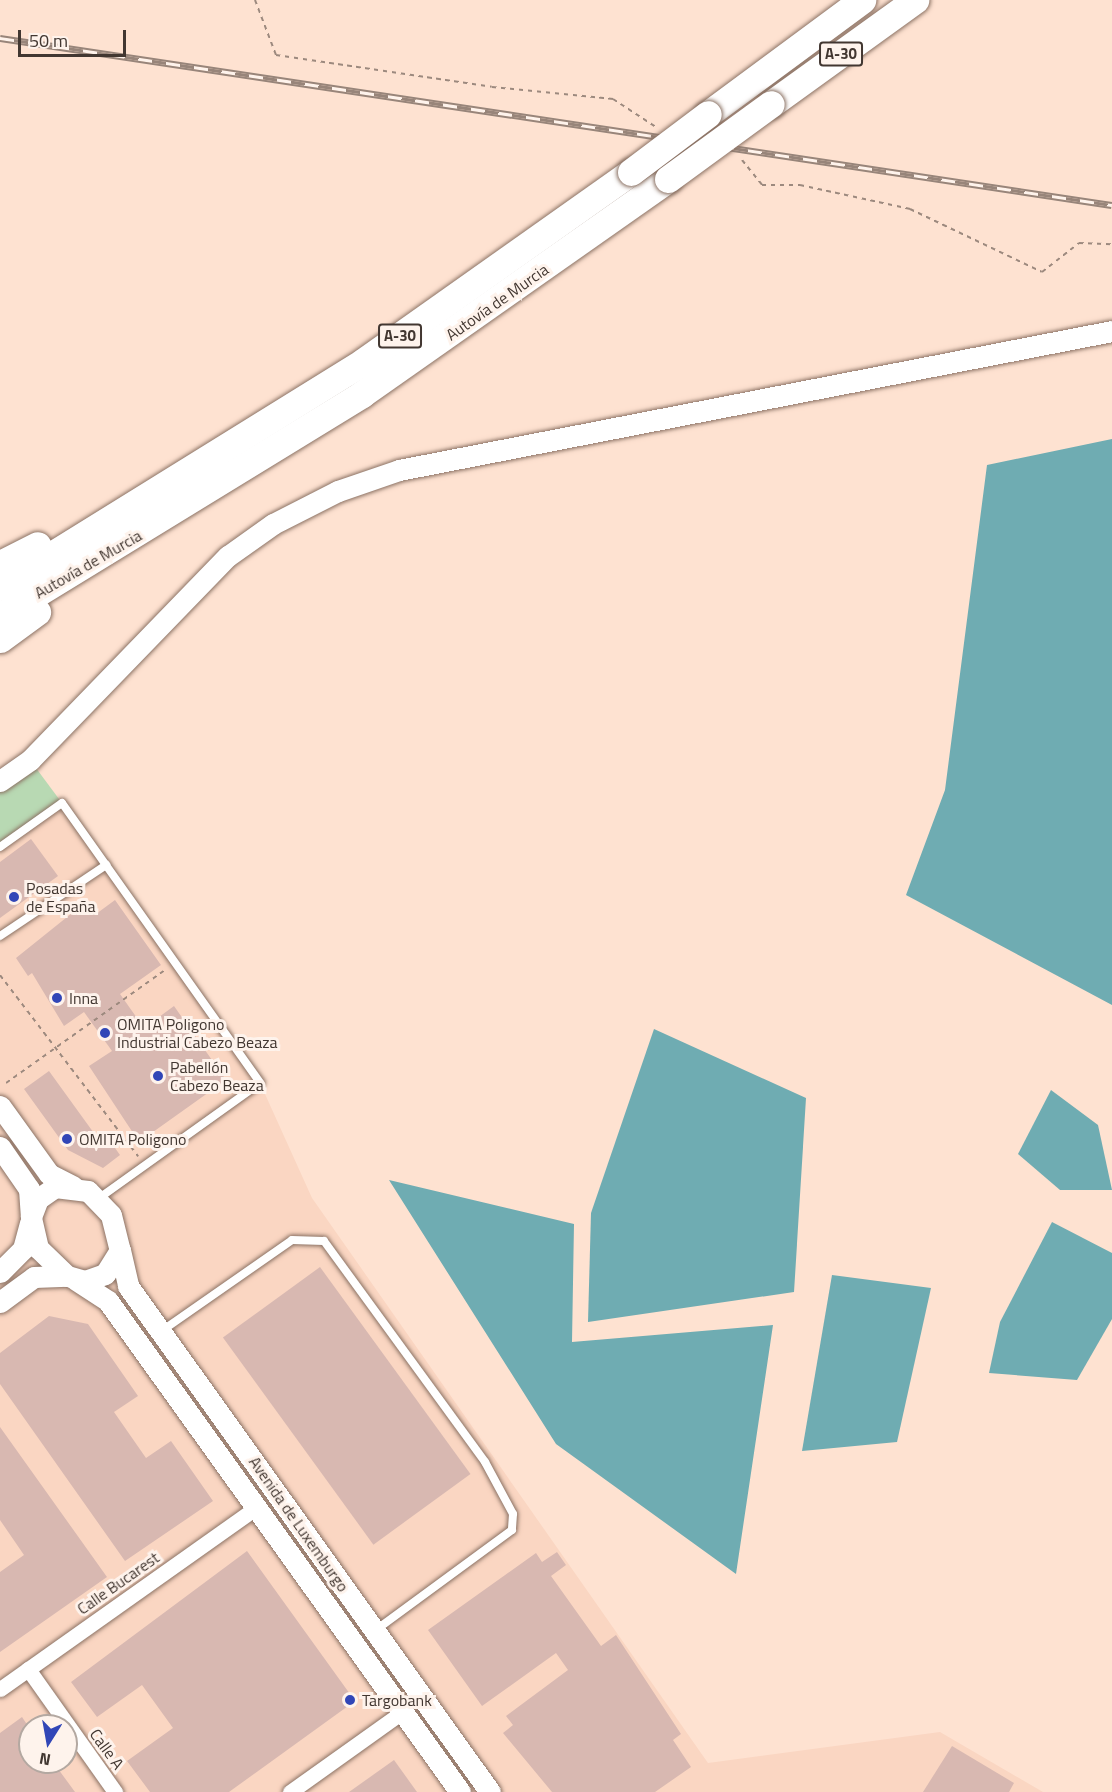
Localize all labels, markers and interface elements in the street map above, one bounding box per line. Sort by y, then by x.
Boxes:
scale bar [21,18,129,56]
text: 50 m [29,27,68,54]
road number: A-30 [818,42,864,66]
street label: Autovía de Murcia [442,260,552,344]
road number: A-30 [378,324,422,348]
street label: Autovía de Murcia [31,526,145,602]
place label: Posadas de España [26,878,95,916]
marker: Posadas de España [7,890,21,904]
place label: Inna [69,988,98,1008]
marker: Inna [50,991,64,1005]
place label: OMITA Poligono Industrial Cabezo Beaza [117,1014,277,1052]
marker: OMITA Poligono Industrial Cabezo Beaza [98,1026,112,1040]
place label: Pabellón Cabezo Beaza [170,1057,264,1095]
marker: Pabellón Cabezo Beaza [151,1069,165,1083]
place label: OMITA Poligono [79,1129,186,1149]
marker: OMITA Poligono [60,1132,74,1146]
street label: Avenida de Luxemburgo [245,1453,353,1595]
street label: Calle Bucarest [73,1548,163,1618]
place label: Targobank [362,1690,432,1710]
marker: Targobank [343,1693,357,1707]
north arrow [18,1714,78,1774]
street label: Calle A [86,1725,128,1773]
text: N [37,1747,53,1773]

